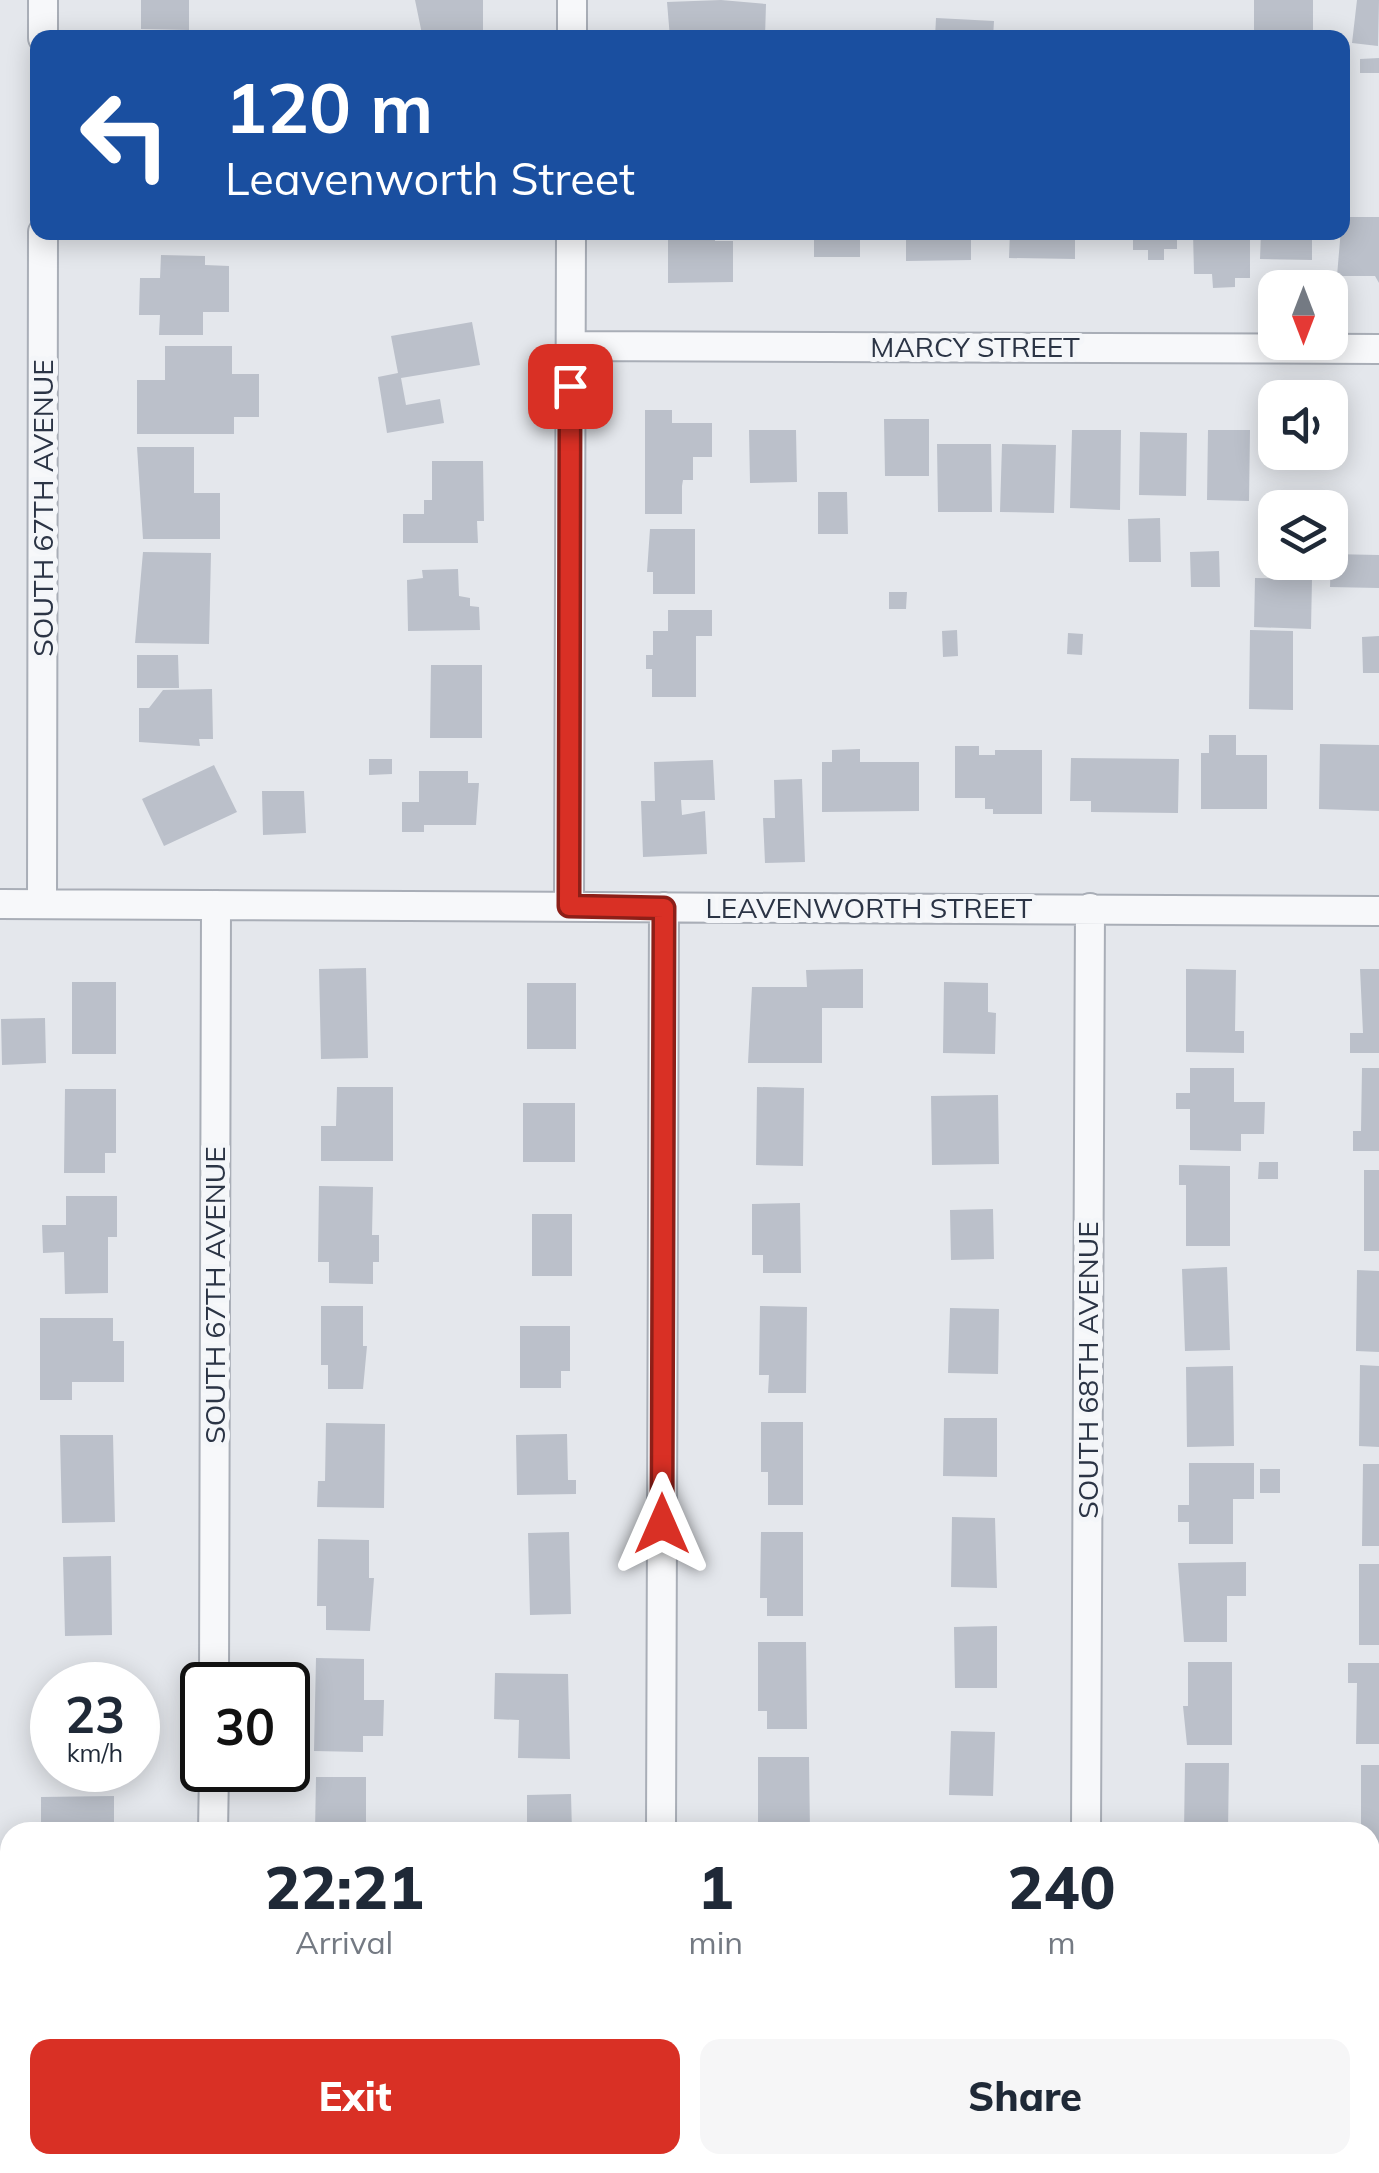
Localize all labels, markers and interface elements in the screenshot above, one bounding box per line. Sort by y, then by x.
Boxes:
text: 120 m [225,63,433,151]
icon: left [60,70,190,200]
text: Leavenworth Street [225,150,635,206]
north arrow [1258,270,1348,360]
map controls [1258,270,1348,580]
street label: MARCY STREET [870,329,1080,364]
pin [528,344,613,429]
street label: SOUTH 67TH AVENUE [25,359,60,657]
icon: arrive [543,359,598,414]
button: sound [1258,380,1348,470]
button: layers [1258,490,1348,580]
street label: LEAVENWORTH STREET [706,890,1033,925]
street label: SOUTH 67TH AVENUE [197,1146,232,1444]
street label: SOUTH 68TH AVENUE [1070,1221,1105,1519]
position arrow [610,1472,714,1576]
speed limit sign: 30 [180,1662,310,1792]
text: 23 [65,1683,125,1746]
text: km/h [67,1737,123,1768]
text: 22:21 [264,1849,424,1924]
text: 1 [698,1849,734,1924]
text: 240 [1007,1849,1115,1924]
text: Arrival [295,1922,393,1962]
text: min [689,1922,743,1962]
text: m [1047,1922,1076,1962]
button: Exit [30,2039,680,2154]
button: Share [700,2039,1350,2154]

